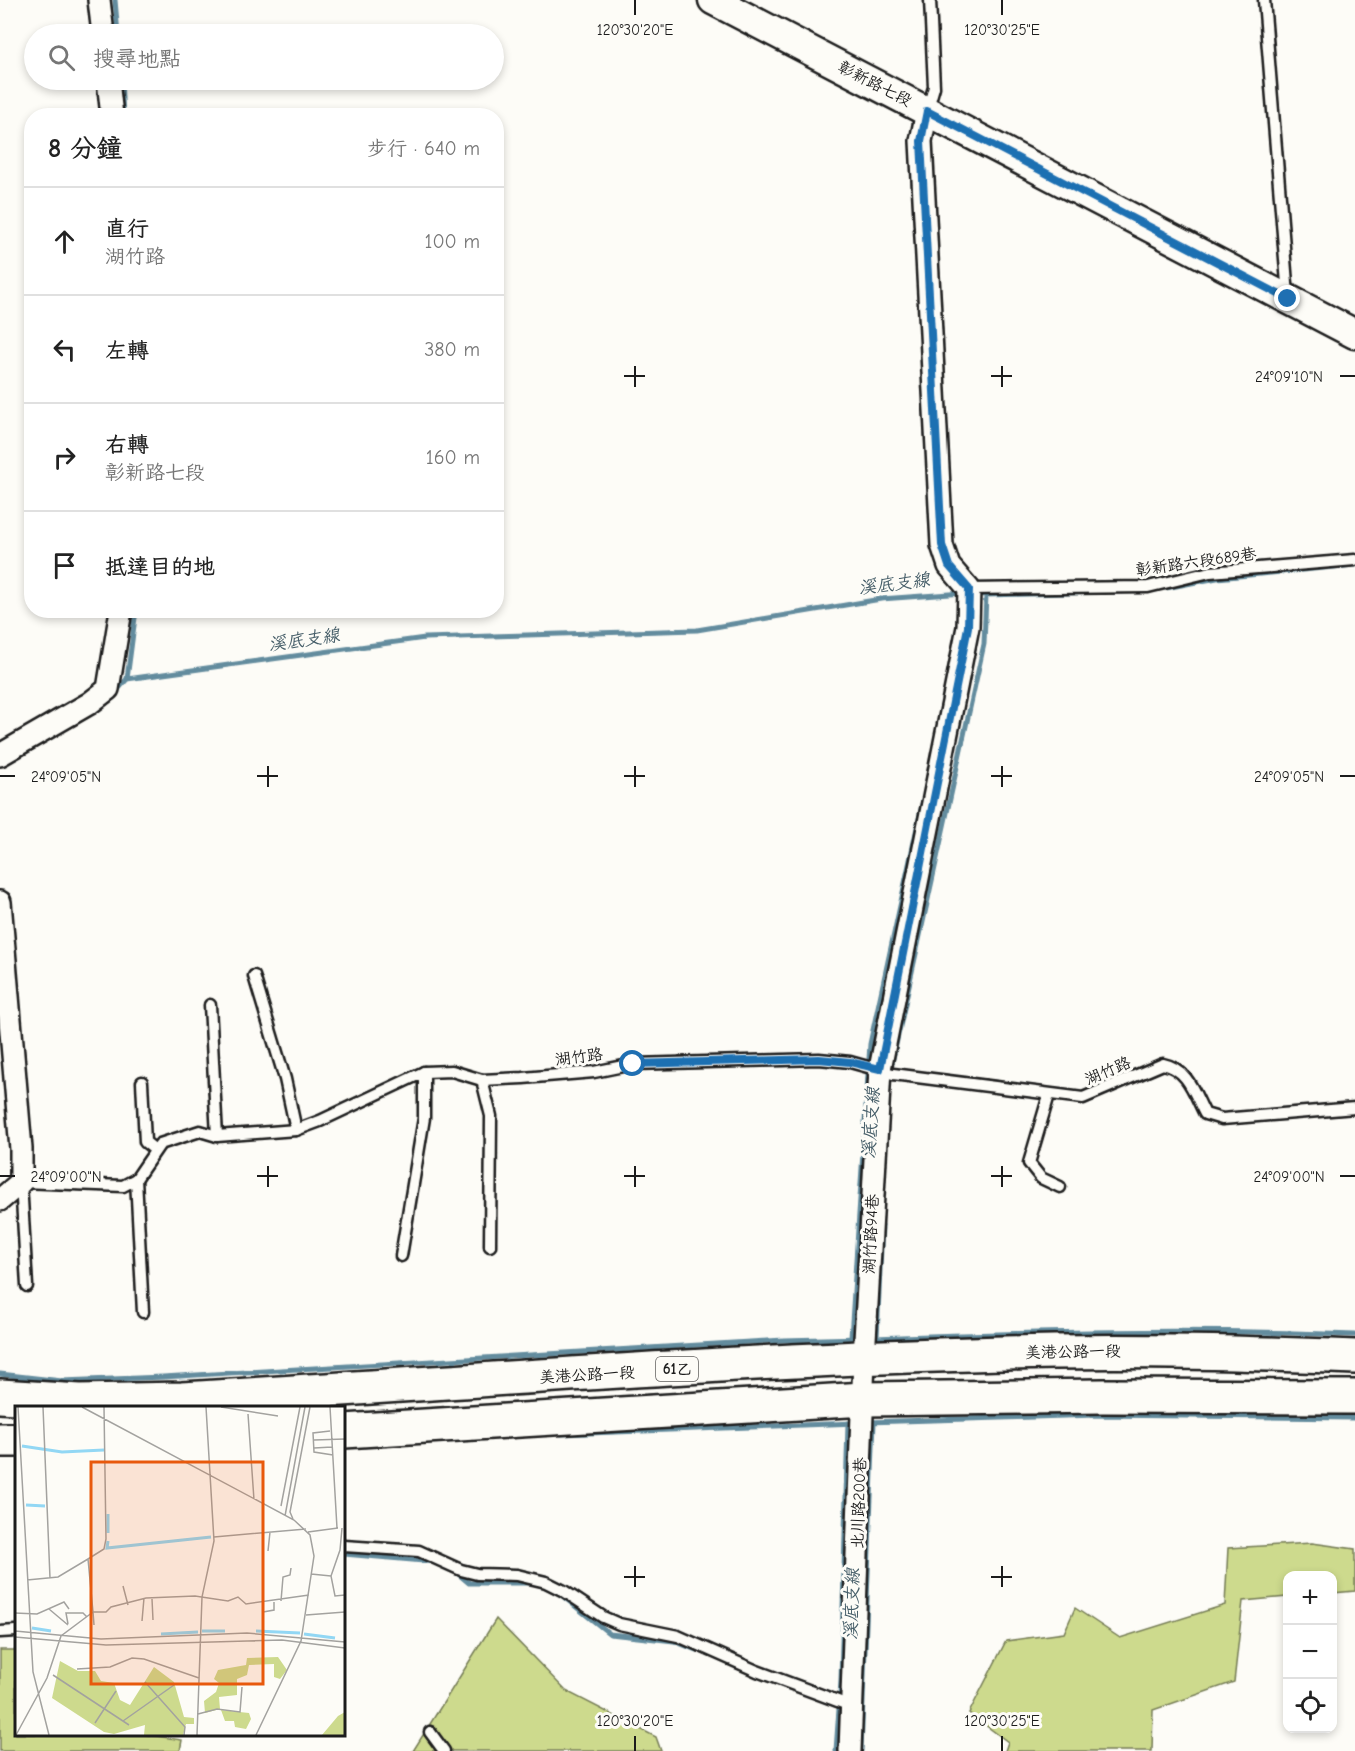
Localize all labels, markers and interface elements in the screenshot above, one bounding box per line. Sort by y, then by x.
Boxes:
text: 120°30'20"E [597,21,673,39]
text: 120°30'25"E [964,21,1040,39]
search box [24,24,504,90]
icon: search [45,41,78,74]
text: 搜尋地點 [93,46,181,72]
street label: 彰新路七段 [835,58,915,110]
text: 8 分鐘 [48,134,123,164]
text: 步行 · 640 m [367,137,480,160]
text: 直行 [105,216,149,242]
icon: ahead [48,225,81,258]
text: 100 m [425,230,480,253]
text: 湖竹路 [105,245,165,268]
route end [1274,285,1300,311]
icon: left [48,333,81,366]
text: 左轉 [105,338,149,364]
text: 380 m [424,338,480,361]
text: 24°09'10"N [1255,368,1323,386]
text: 右轉 [105,432,149,458]
icon: right [48,441,81,474]
text: 160 m [426,446,480,469]
text: 彰新路七段 [105,461,205,484]
street label: 彰新路六段689巷 [1135,545,1257,579]
icon: arrive [48,549,81,582]
text: 抵達目的地 [105,554,215,580]
water label: 溪底支線 [857,569,932,599]
water label: 溪底支線 [267,624,342,655]
text: 24°09'05"N [31,768,101,786]
text: 24°09'05"N [1254,768,1324,786]
street label: 湖竹路 [554,1045,604,1069]
route start [619,1050,645,1076]
street label: 湖竹路 [1082,1053,1134,1089]
water label: 溪底支線 [858,1085,884,1160]
text: 24°09'00"N [30,1168,102,1186]
text: 24°09'00"N [1253,1168,1325,1186]
street label: 湖竹路94巷 [860,1193,882,1275]
street label: 美港公路一段 [1025,1342,1121,1362]
road number: 61乙 [656,1357,698,1381]
street label: 美港公路一段 [539,1363,635,1387]
inset map [15,1406,345,1736]
street label: 北川路200巷 [848,1457,870,1549]
water label: 溪底支線 [840,1567,864,1640]
map controls [1283,1571,1337,1733]
button: + [1283,1571,1337,1625]
button: − [1283,1625,1337,1679]
button: locate [1283,1679,1337,1733]
text: 120°30'20"E [597,1712,673,1730]
text: 120°30'25"E [964,1712,1040,1730]

